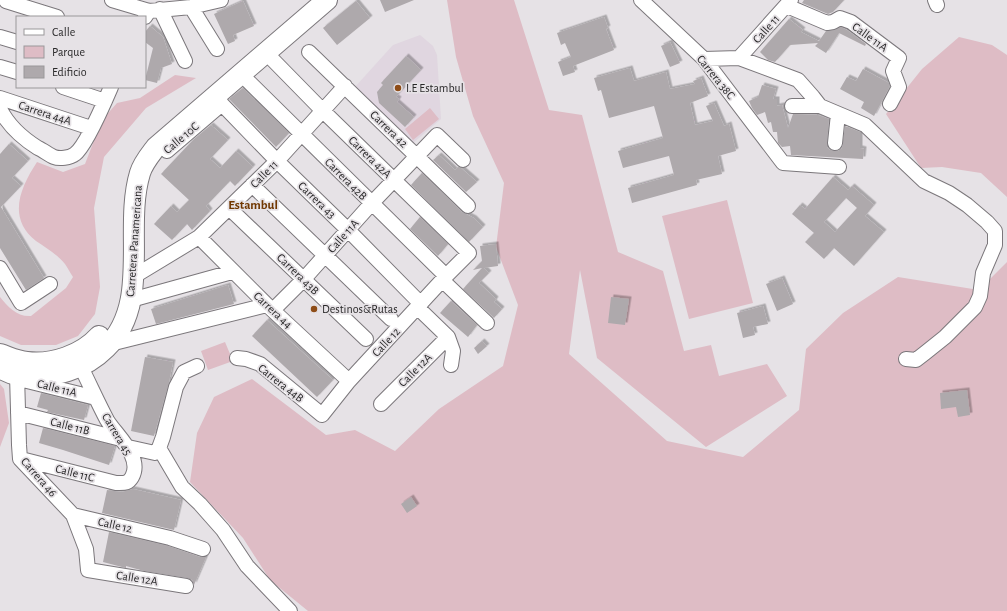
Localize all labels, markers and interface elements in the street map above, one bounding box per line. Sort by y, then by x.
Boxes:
street label: Calle 11 [750,13,782,45]
legend [16,16,146,88]
street label: Calle 11A [850,20,890,54]
text: Calle [52,26,75,38]
text: Parque [52,46,85,58]
street label: Carrera 38C [695,53,737,101]
text: Edificio [52,66,87,78]
place label: I.E Estambul [406,82,464,94]
marker: I.E Estambul [393,83,403,93]
street label: Carrera 44A [17,99,73,127]
street label: Carrera 42 [368,108,411,150]
street label: Calle 10C [161,120,201,156]
street label: Carrera 42A [346,134,394,180]
street label: Carrera 42B [323,156,369,202]
street label: Calle 11 [248,158,280,190]
street label: Carrera 43 [296,179,338,221]
street label: Carretera Panamericana [124,184,144,297]
district label: Estambul [228,199,278,212]
street label: Calle 11A [325,217,361,255]
street label: Carrera 43B [275,251,321,297]
street label: Carrera 44 [251,289,295,331]
place label: Destinos&Rutas [322,303,398,315]
marker: Destinos&Rutas [309,304,319,314]
street label: Calle 12 [370,325,403,359]
street label: Calle 12A [396,351,434,389]
street label: Carrera 44B [256,362,306,404]
street label: Calle 11A [36,377,78,399]
street label: Carrera 45 [100,411,134,457]
street label: Calle 11B [49,415,91,437]
street label: Carrera 46 [19,455,59,499]
street label: Calle 11C [54,462,96,484]
street label: Calle 12 [97,515,134,535]
street label: Calle 12A [115,569,159,587]

